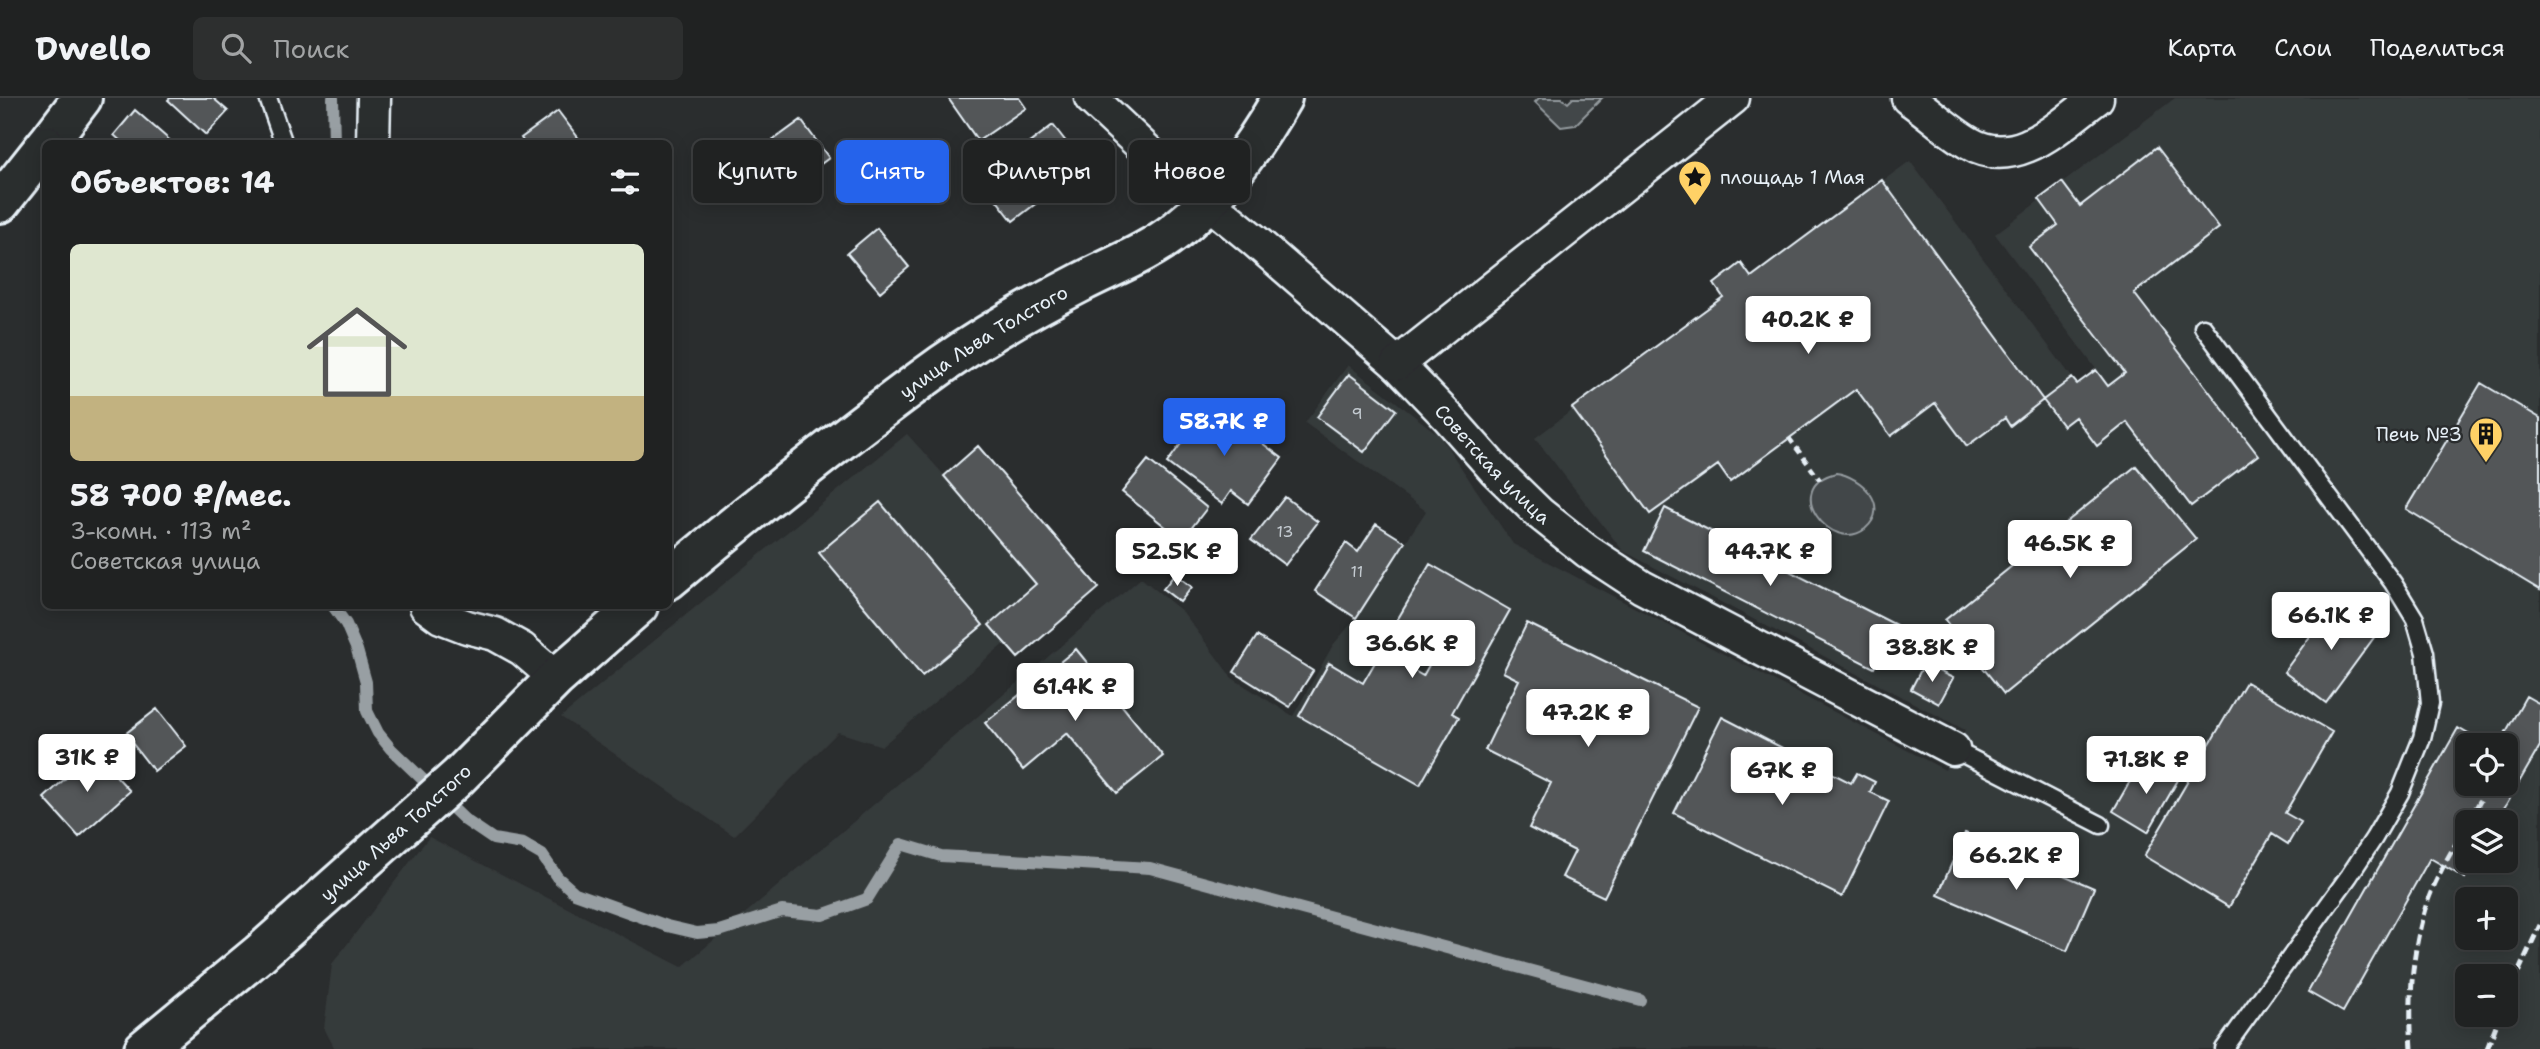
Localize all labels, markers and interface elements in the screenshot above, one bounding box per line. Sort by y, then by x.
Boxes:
search box [193,17,683,80]
text: Dwello [35,26,151,71]
icon: search [217,29,255,67]
text: Поиск [273,31,349,66]
text: Карта [2168,32,2236,64]
text: Слои [2274,32,2332,64]
text: Поделиться [2370,32,2505,64]
chip: Купить [693,140,822,203]
chip: Снять [836,140,949,203]
chip: Фильтры [963,140,1115,203]
chip: Новое [1129,140,1250,203]
place icon: площадь 1 Мая [1676,158,1714,207]
text: Объектов: 14 [70,162,275,203]
icon: filters [606,163,644,201]
place label: площадь 1 Мая [1720,165,1865,190]
street label: улица Льва Толстого [895,280,1072,405]
icon: home [294,289,420,415]
pin: 40.2K ₽ [1743,296,1873,356]
text: 40.2K ₽ [1762,304,1854,334]
pin: 58.7K ₽ [1159,398,1289,458]
street label: Советская улица [1429,399,1555,530]
house number: 9 [1351,403,1363,424]
text: 58.7K ₽ [1179,406,1269,436]
building icon: Печь №3 [2467,415,2505,464]
place label: Печь №3 [2376,422,2462,447]
text: 58 700 ₽/мес. [70,475,292,516]
text: 3-комн. · 113 m² [70,516,252,546]
pin: 46.5K ₽ [2005,520,2135,580]
house number: 13 [1276,521,1294,542]
pin: 52.5K ₽ [1112,528,1242,588]
pin: 44.7K ₽ [1705,528,1835,588]
text: 46.5K ₽ [2024,528,2116,558]
text: 52.5K ₽ [1132,536,1222,566]
text: 44.7K ₽ [1725,536,1815,566]
text: Советская улица [70,546,260,576]
house number: 11 [1351,561,1363,582]
pin: 66.1K ₽ [2266,592,2396,652]
text: 66.1K ₽ [2288,600,2374,630]
pin: 36.6K ₽ [1347,620,1477,680]
pin: 38.8K ₽ [1867,624,1997,684]
text: 36.6K ₽ [1365,628,1459,658]
text: 38.8K ₽ [1885,632,1979,662]
pin: 61.4K ₽ [1010,664,1140,723]
text: 61.4K ₽ [1033,671,1117,701]
pin: 47.2K ₽ [1523,690,1653,749]
text: 47.2K ₽ [1542,697,1634,727]
map controls [2455,733,2518,1027]
button: locate [2455,733,2518,796]
pin: 31K ₽ [38,734,136,794]
pin: 71.8K ₽ [2081,736,2211,796]
text: 31K ₽ [54,742,120,772]
text: 71.8K ₽ [2103,744,2189,774]
pin: 67K ₽ [1733,748,1831,807]
text: 67K ₽ [1747,755,1817,785]
street label: улица Льва Толстого [315,759,477,907]
button: layers [2455,810,2518,873]
pin: 66.2K ₽ [1951,832,2081,892]
text: 66.2K ₽ [1969,840,2063,870]
button: + [2455,887,2518,950]
button: − [2455,964,2518,1027]

